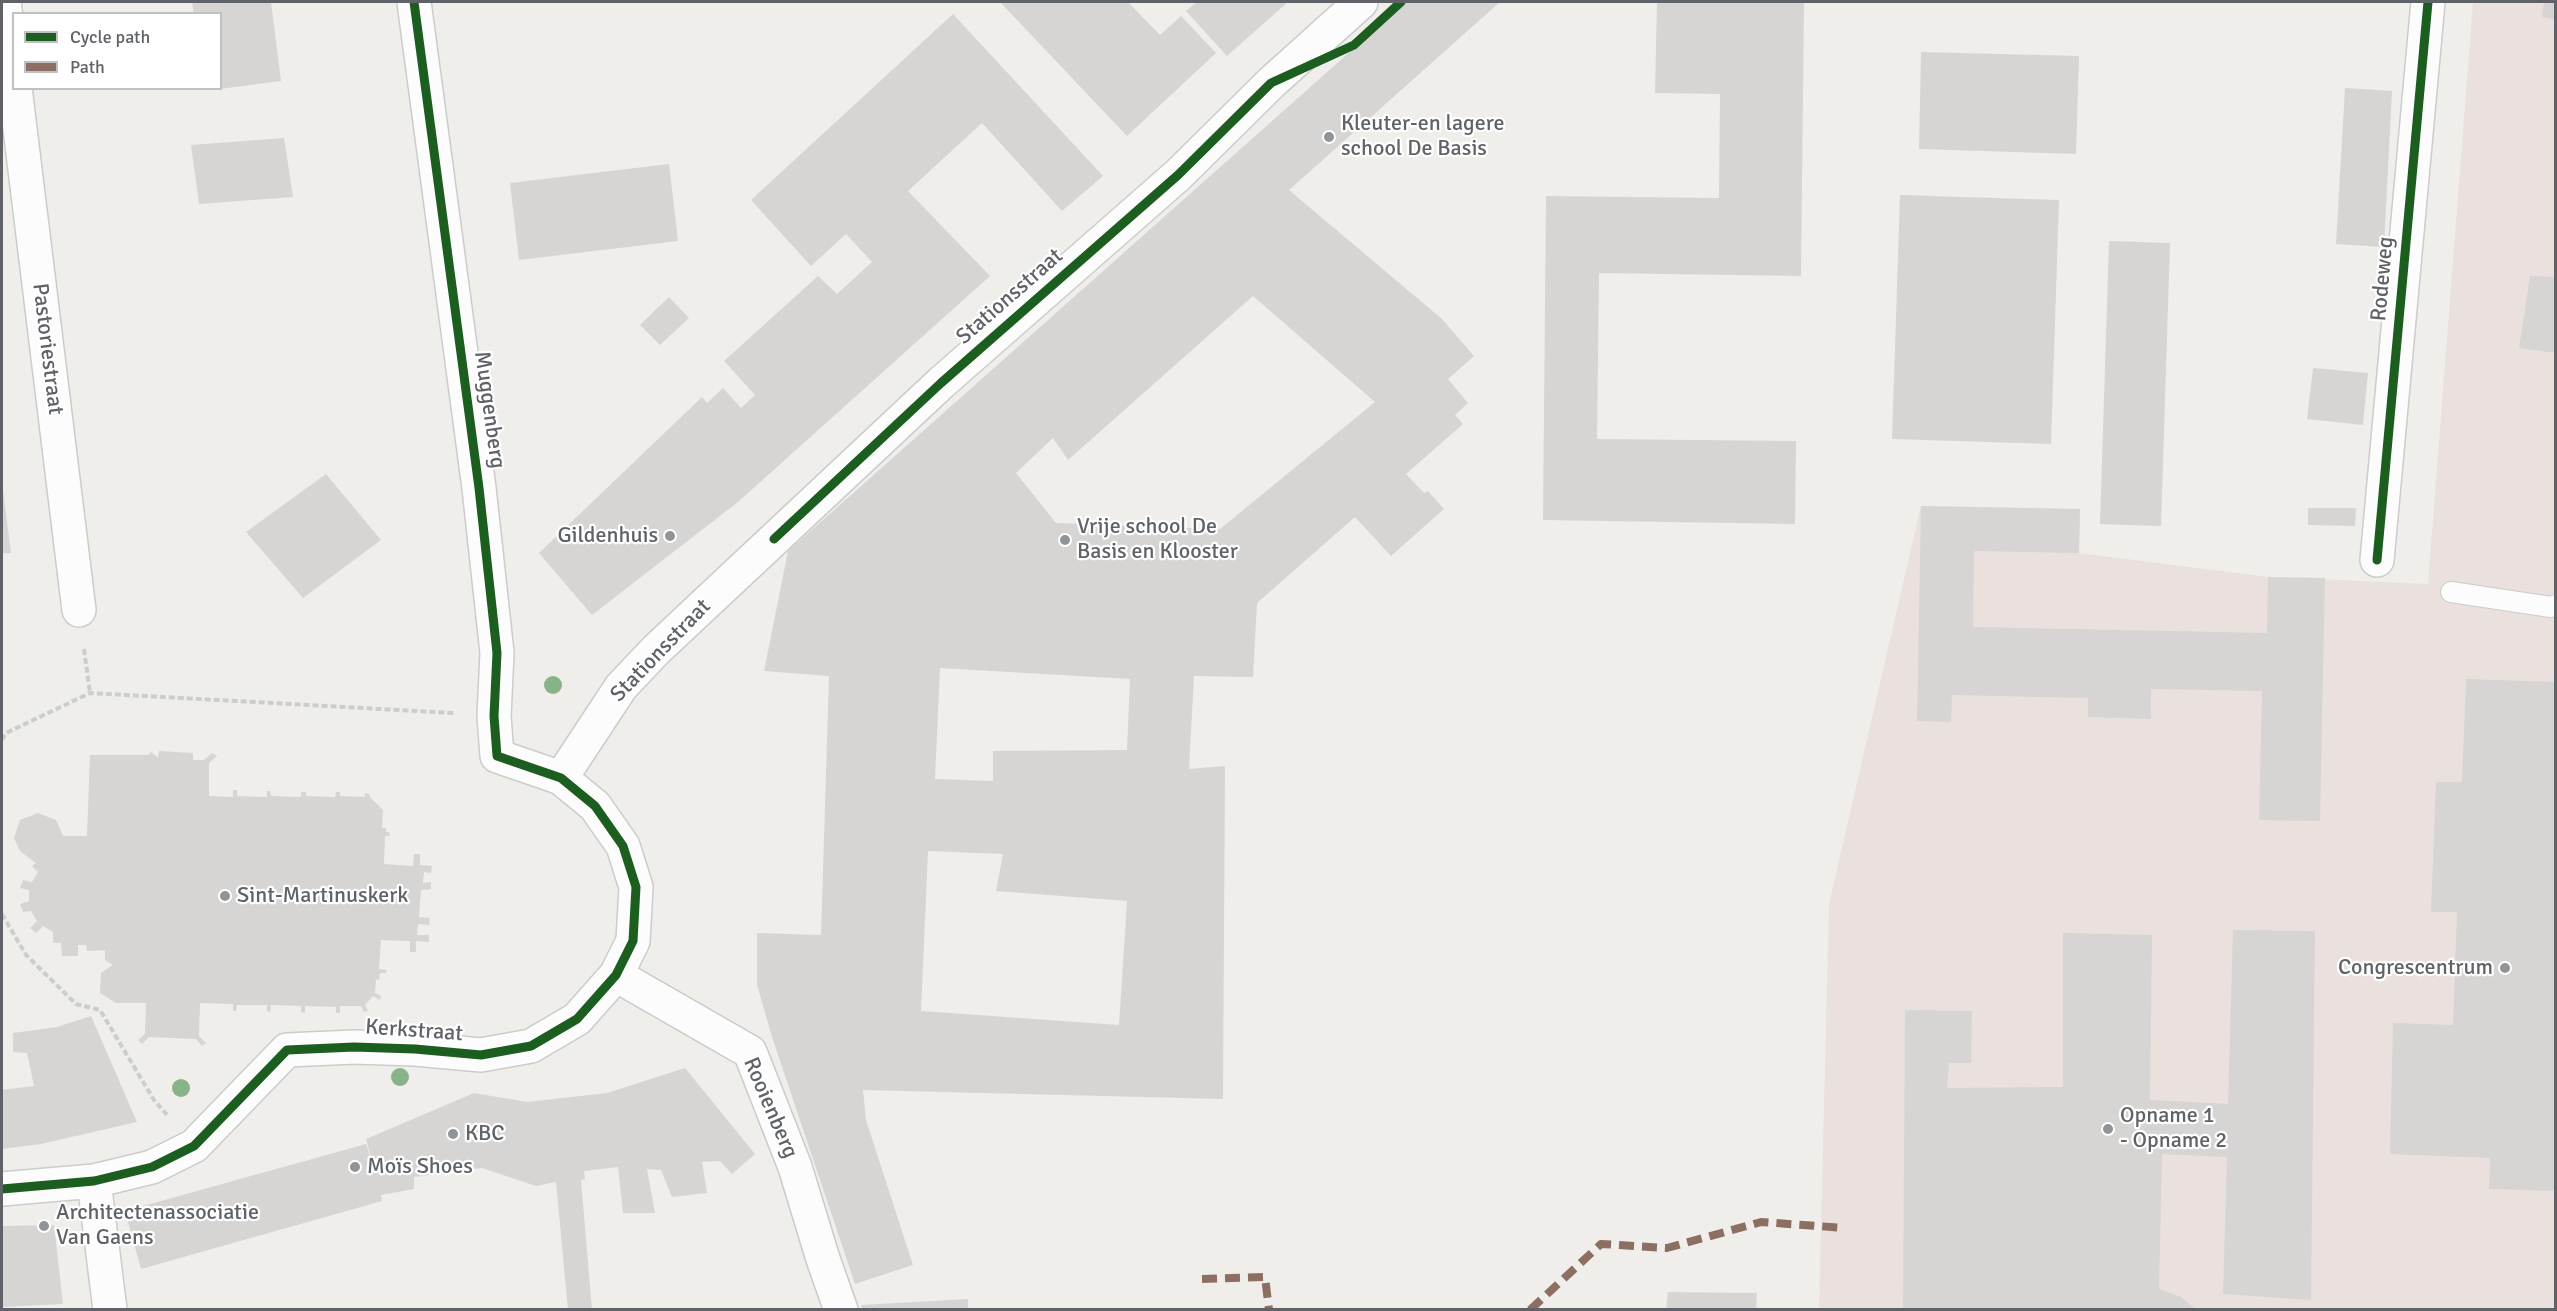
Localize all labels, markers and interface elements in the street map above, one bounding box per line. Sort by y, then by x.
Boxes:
legend [12,12,222,90]
text: Cycle path [70,26,150,48]
text: Path [70,56,105,78]
place label: Kleuter-en lagere school De Basis [1341,111,1504,162]
marker: Kleuter-en lagere school De Basis [1322,130,1336,144]
street label: Rodeweg [2366,236,2400,322]
street label: Stationsstraat [951,243,1069,351]
street label: Pastoriestraat [26,282,68,416]
street label: Muggenberg [468,350,510,470]
place label: Vrije school De Basis en Klooster [1077,514,1238,566]
place label: Gildenhuis [557,523,658,549]
marker: Gildenhuis [663,529,677,543]
marker: Vrije school De Basis en Klooster [1058,533,1072,547]
street label: Stationsstraat [605,594,717,708]
place label: Sint-Martinuskerk [237,883,408,909]
marker: Sint-Martinuskerk [218,889,232,903]
place label: Congrescentrum [2338,955,2493,981]
marker: Congrescentrum [2498,961,2512,975]
street label: Kerkstraat [364,1014,464,1048]
street label: Rooienberg [737,1054,803,1162]
place label: Opname 1 - Opname 2 [2120,1103,2227,1154]
place label: KBC [465,1121,505,1147]
marker: Opname 1 - Opname 2 [2101,1122,2115,1136]
marker: KBC [446,1127,460,1141]
place label: Moïs Shoes [367,1154,473,1180]
marker: Moïs Shoes [348,1160,362,1174]
place label: Architectenassociatie Van Gaens [56,1200,259,1252]
marker: Architectenassociatie Van Gaens [37,1219,51,1233]

